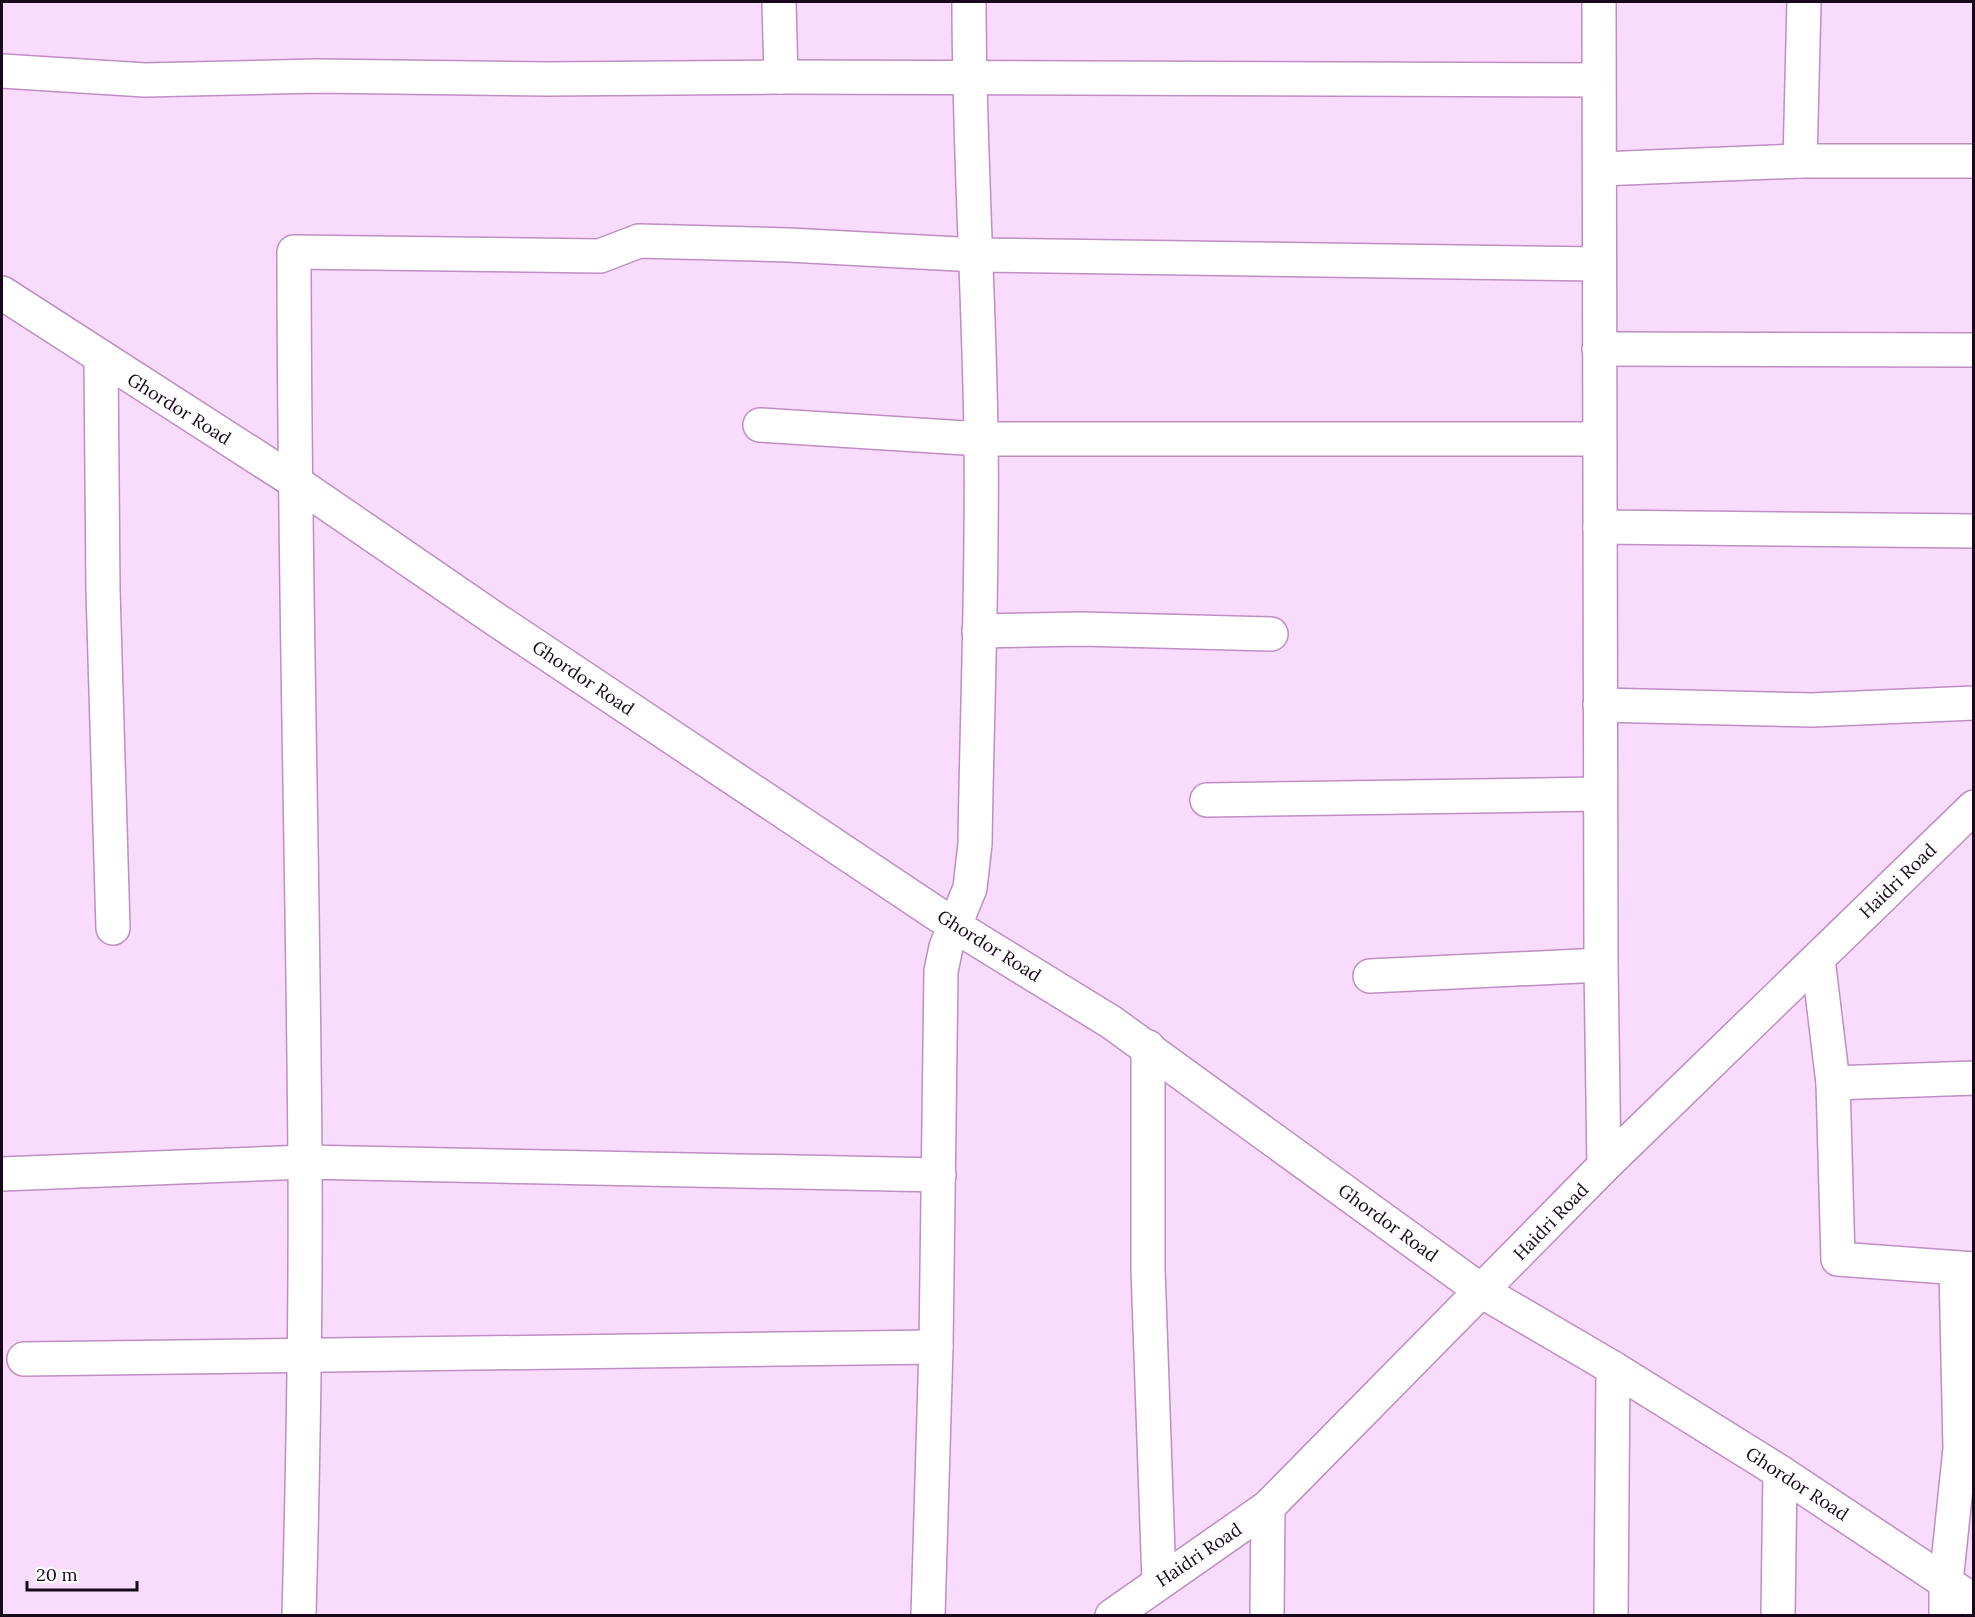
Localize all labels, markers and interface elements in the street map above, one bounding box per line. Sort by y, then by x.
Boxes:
street label: Ghordor Road [123,367,236,450]
street label: Ghordor Road [528,635,639,720]
street label: Haidri Road [1854,838,1941,923]
street label: Ghordor Road [933,904,1046,987]
street label: Haidri Road [1508,1178,1593,1265]
street label: Ghordor Road [1334,1179,1443,1267]
street label: Ghordor Road [1741,1442,1853,1526]
street label: Haidri Road [1152,1517,1246,1592]
scale bar [27,1554,136,1592]
text: 20 m [36,1563,78,1586]

